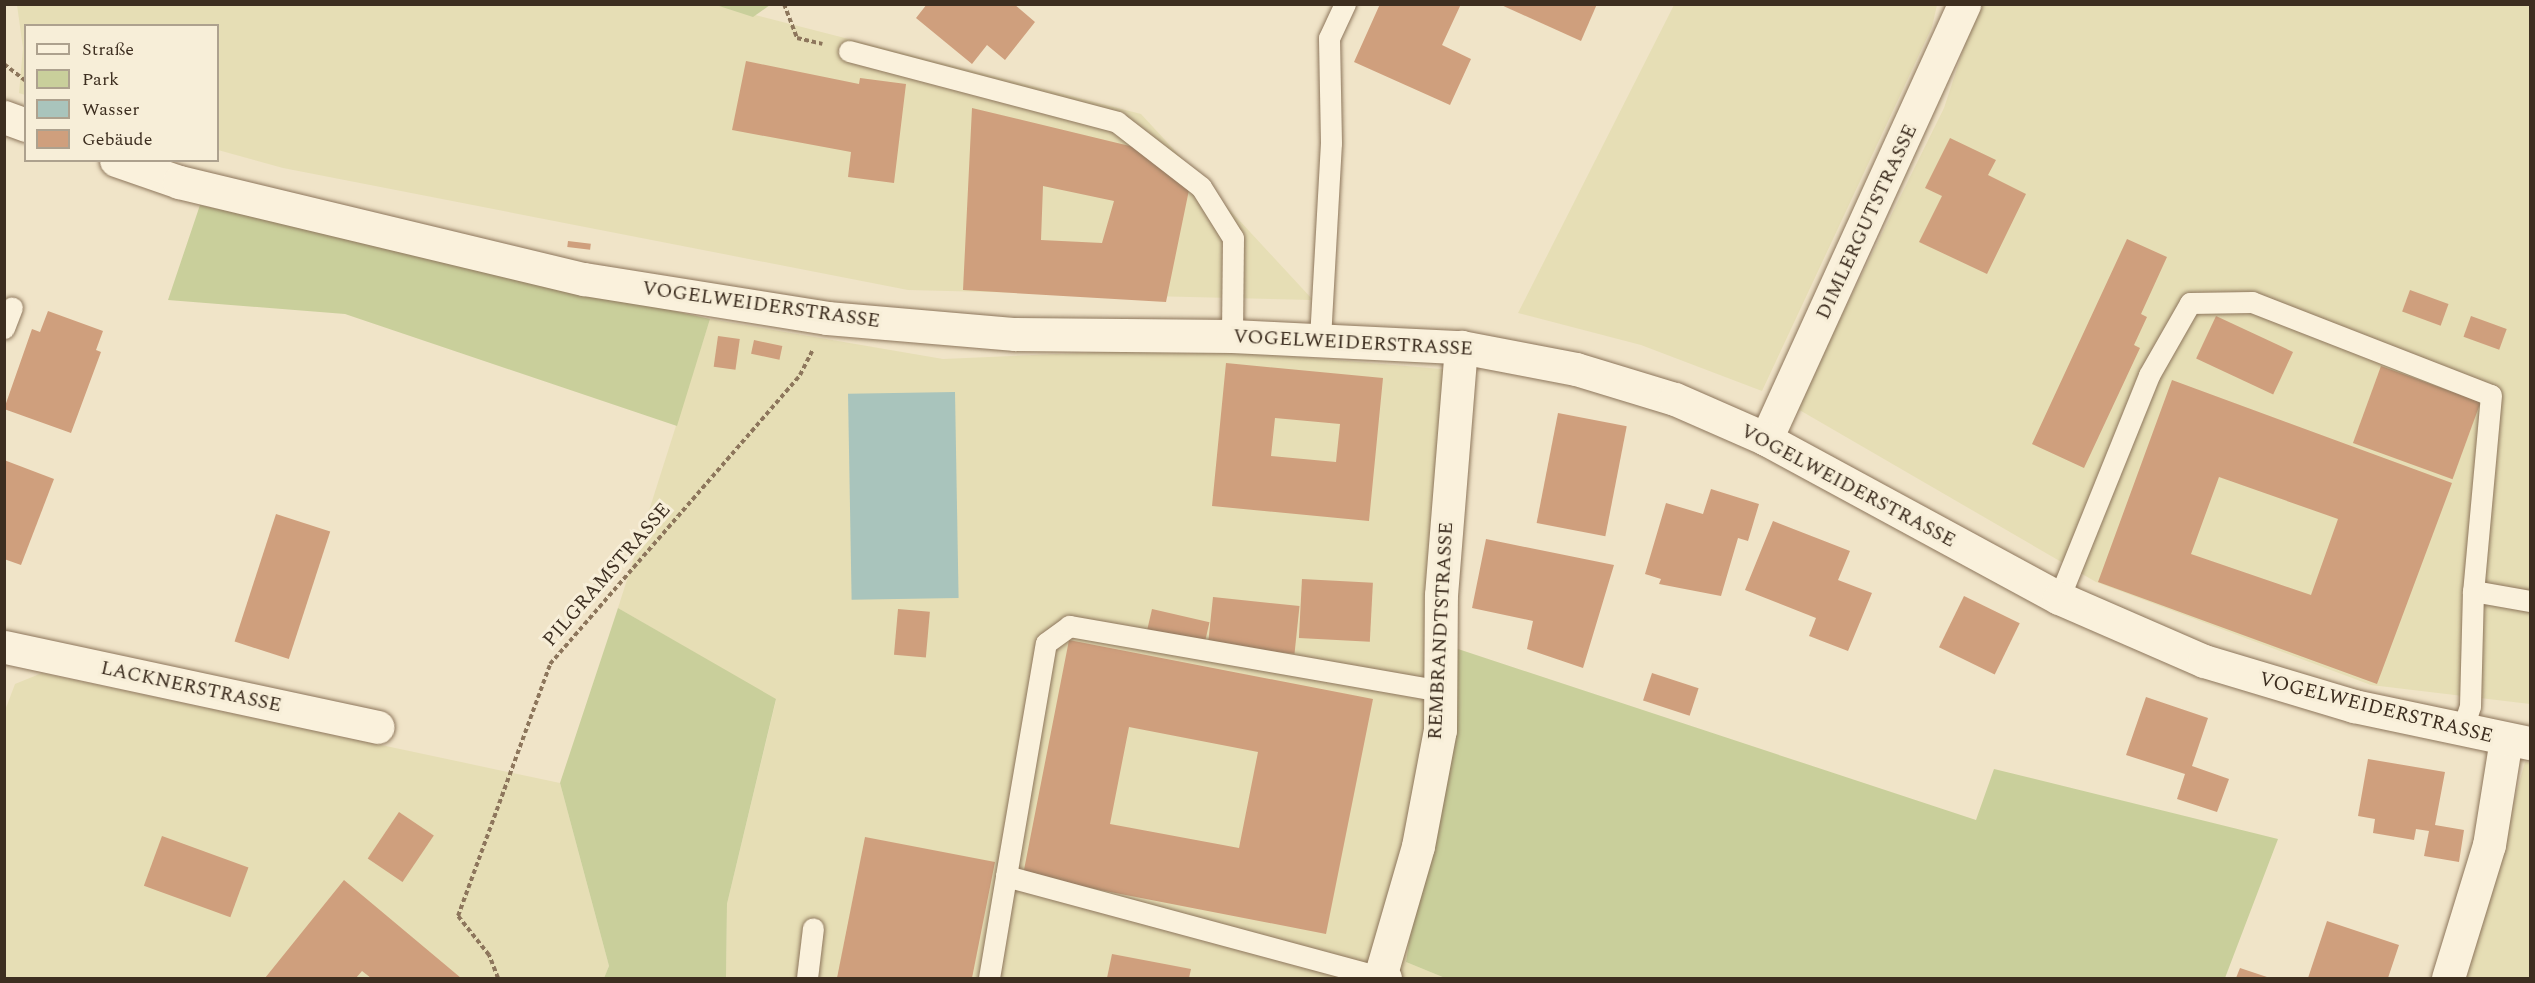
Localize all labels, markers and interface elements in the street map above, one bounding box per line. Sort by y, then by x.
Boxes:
legend [24,24,219,162]
text: Straße [82,36,134,63]
text: Park [82,66,119,93]
text: Wasser [82,96,139,123]
street label: DIMLERGUTSTRASSE [1811,121,1923,323]
text: Gebäude [82,126,152,153]
street label: VOGELWEIDERSTRASSE [640,276,882,334]
street label: VOGELWEIDERSTRASSE [1233,325,1473,361]
street label: VOGELWEIDERSTRASSE [1736,419,1960,553]
street label: PILGRAMSTRASSE [538,498,676,652]
street label: REMBRANDTSTRASSE [1423,521,1459,741]
street label: LACKNERSTRASSE [98,656,284,718]
street label: VOGELWEIDERSTRASSE [2257,667,2495,749]

